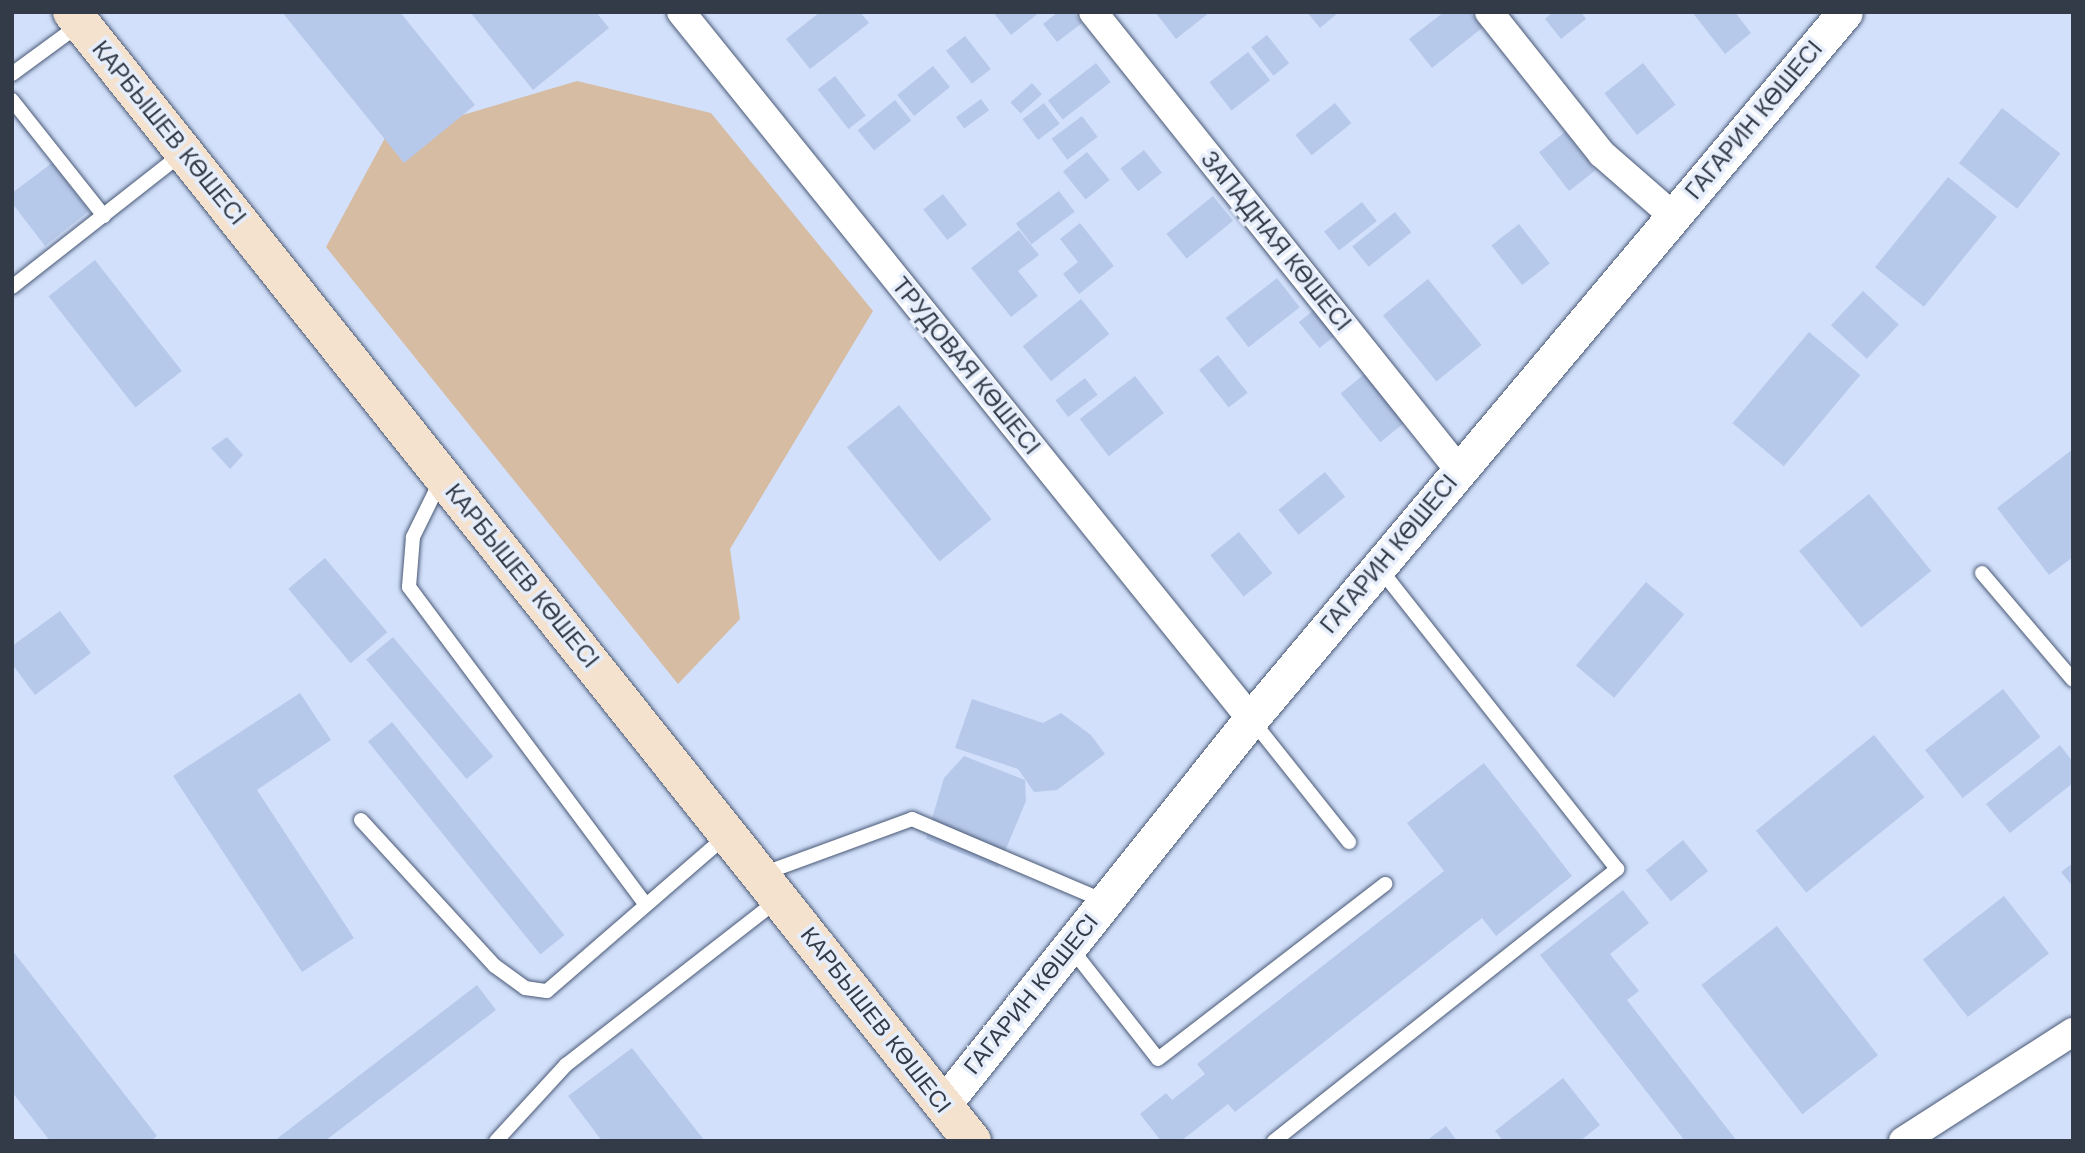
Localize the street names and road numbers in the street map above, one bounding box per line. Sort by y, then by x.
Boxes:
street label: ГАГАРИН КӨШЕСІ [1680,35,1828,205]
street label: КАРБЫШЕВ КӨШЕСІ [86,36,252,230]
street label: ЗАПАДНАЯ КӨШЕСІ [1195,146,1357,336]
street label: ТРУДОВАЯ КӨШЕСІ [886,272,1046,460]
street label: ГАГАРИН КӨШЕСІ [1315,469,1463,639]
street label: КАРБЫШЕВ КӨШЕСІ [439,479,605,673]
street label: ГАГАРИН КӨШЕСІ [958,908,1104,1080]
street label: КАРБЫШЕВ КӨШЕСІ [795,922,957,1118]

